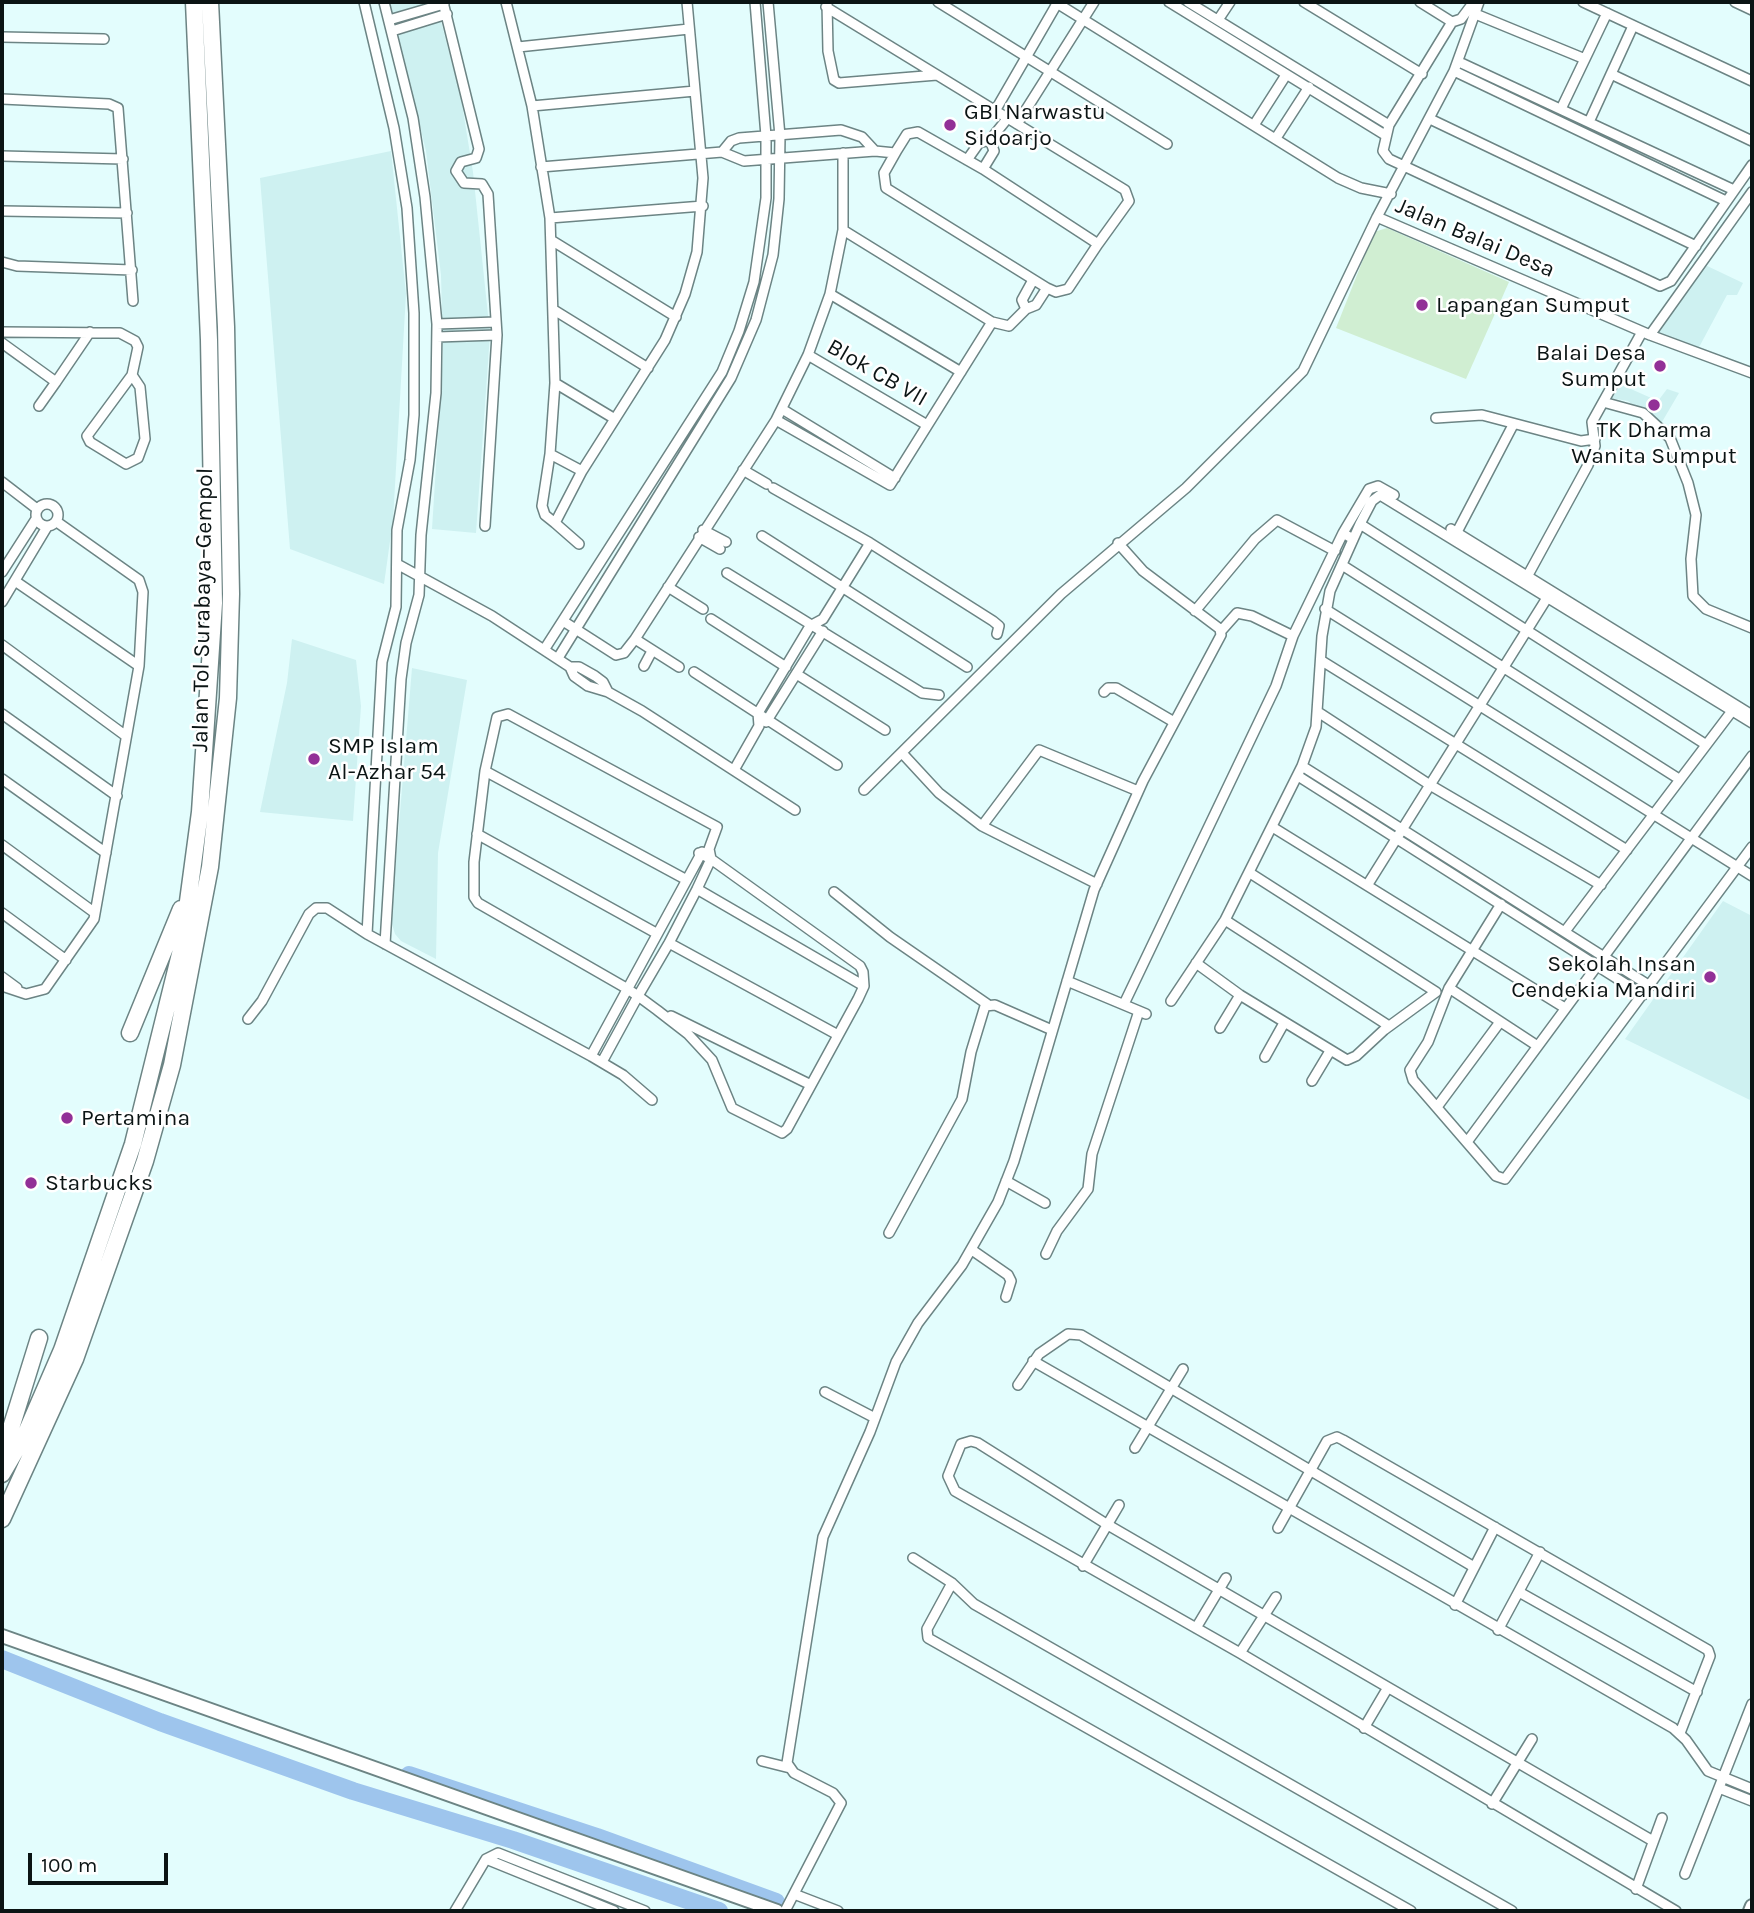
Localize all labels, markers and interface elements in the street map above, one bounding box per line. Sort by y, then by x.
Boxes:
place label: GBI Narwastu Sidoarjo [964,98,1106,152]
marker: GBI Narwastu Sidoarjo [942,117,958,133]
street label: Jalan Balai Desa [1391,192,1559,284]
place label: Lapangan Sumput [1436,291,1630,319]
marker: Lapangan Sumput [1414,297,1430,313]
street label: Blok CB VII [822,333,932,413]
place label: Balai Desa Sumput [1536,339,1646,393]
marker: Balai Desa Sumput [1652,358,1668,374]
marker: TK Dharma Wanita Sumput [1646,397,1662,413]
place label: TK Dharma Wanita Sumput [1571,416,1737,470]
street label: Jalan Tol Surabaya–Gempol [187,468,219,752]
place label: SMP Islam Al-Azhar 54 [328,732,446,786]
marker: SMP Islam Al-Azhar 54 [306,751,322,767]
place label: Sekolah Insan Cendekia Mandiri [1511,950,1696,1004]
marker: Sekolah Insan Cendekia Mandiri [1702,969,1718,985]
place label: Pertamina [81,1104,190,1132]
marker: Pertamina [59,1110,75,1126]
place label: Starbucks [45,1169,153,1197]
marker: Starbucks [23,1175,39,1191]
scale bar [32,1840,172,1884]
text: 100 m [41,1853,98,1877]

